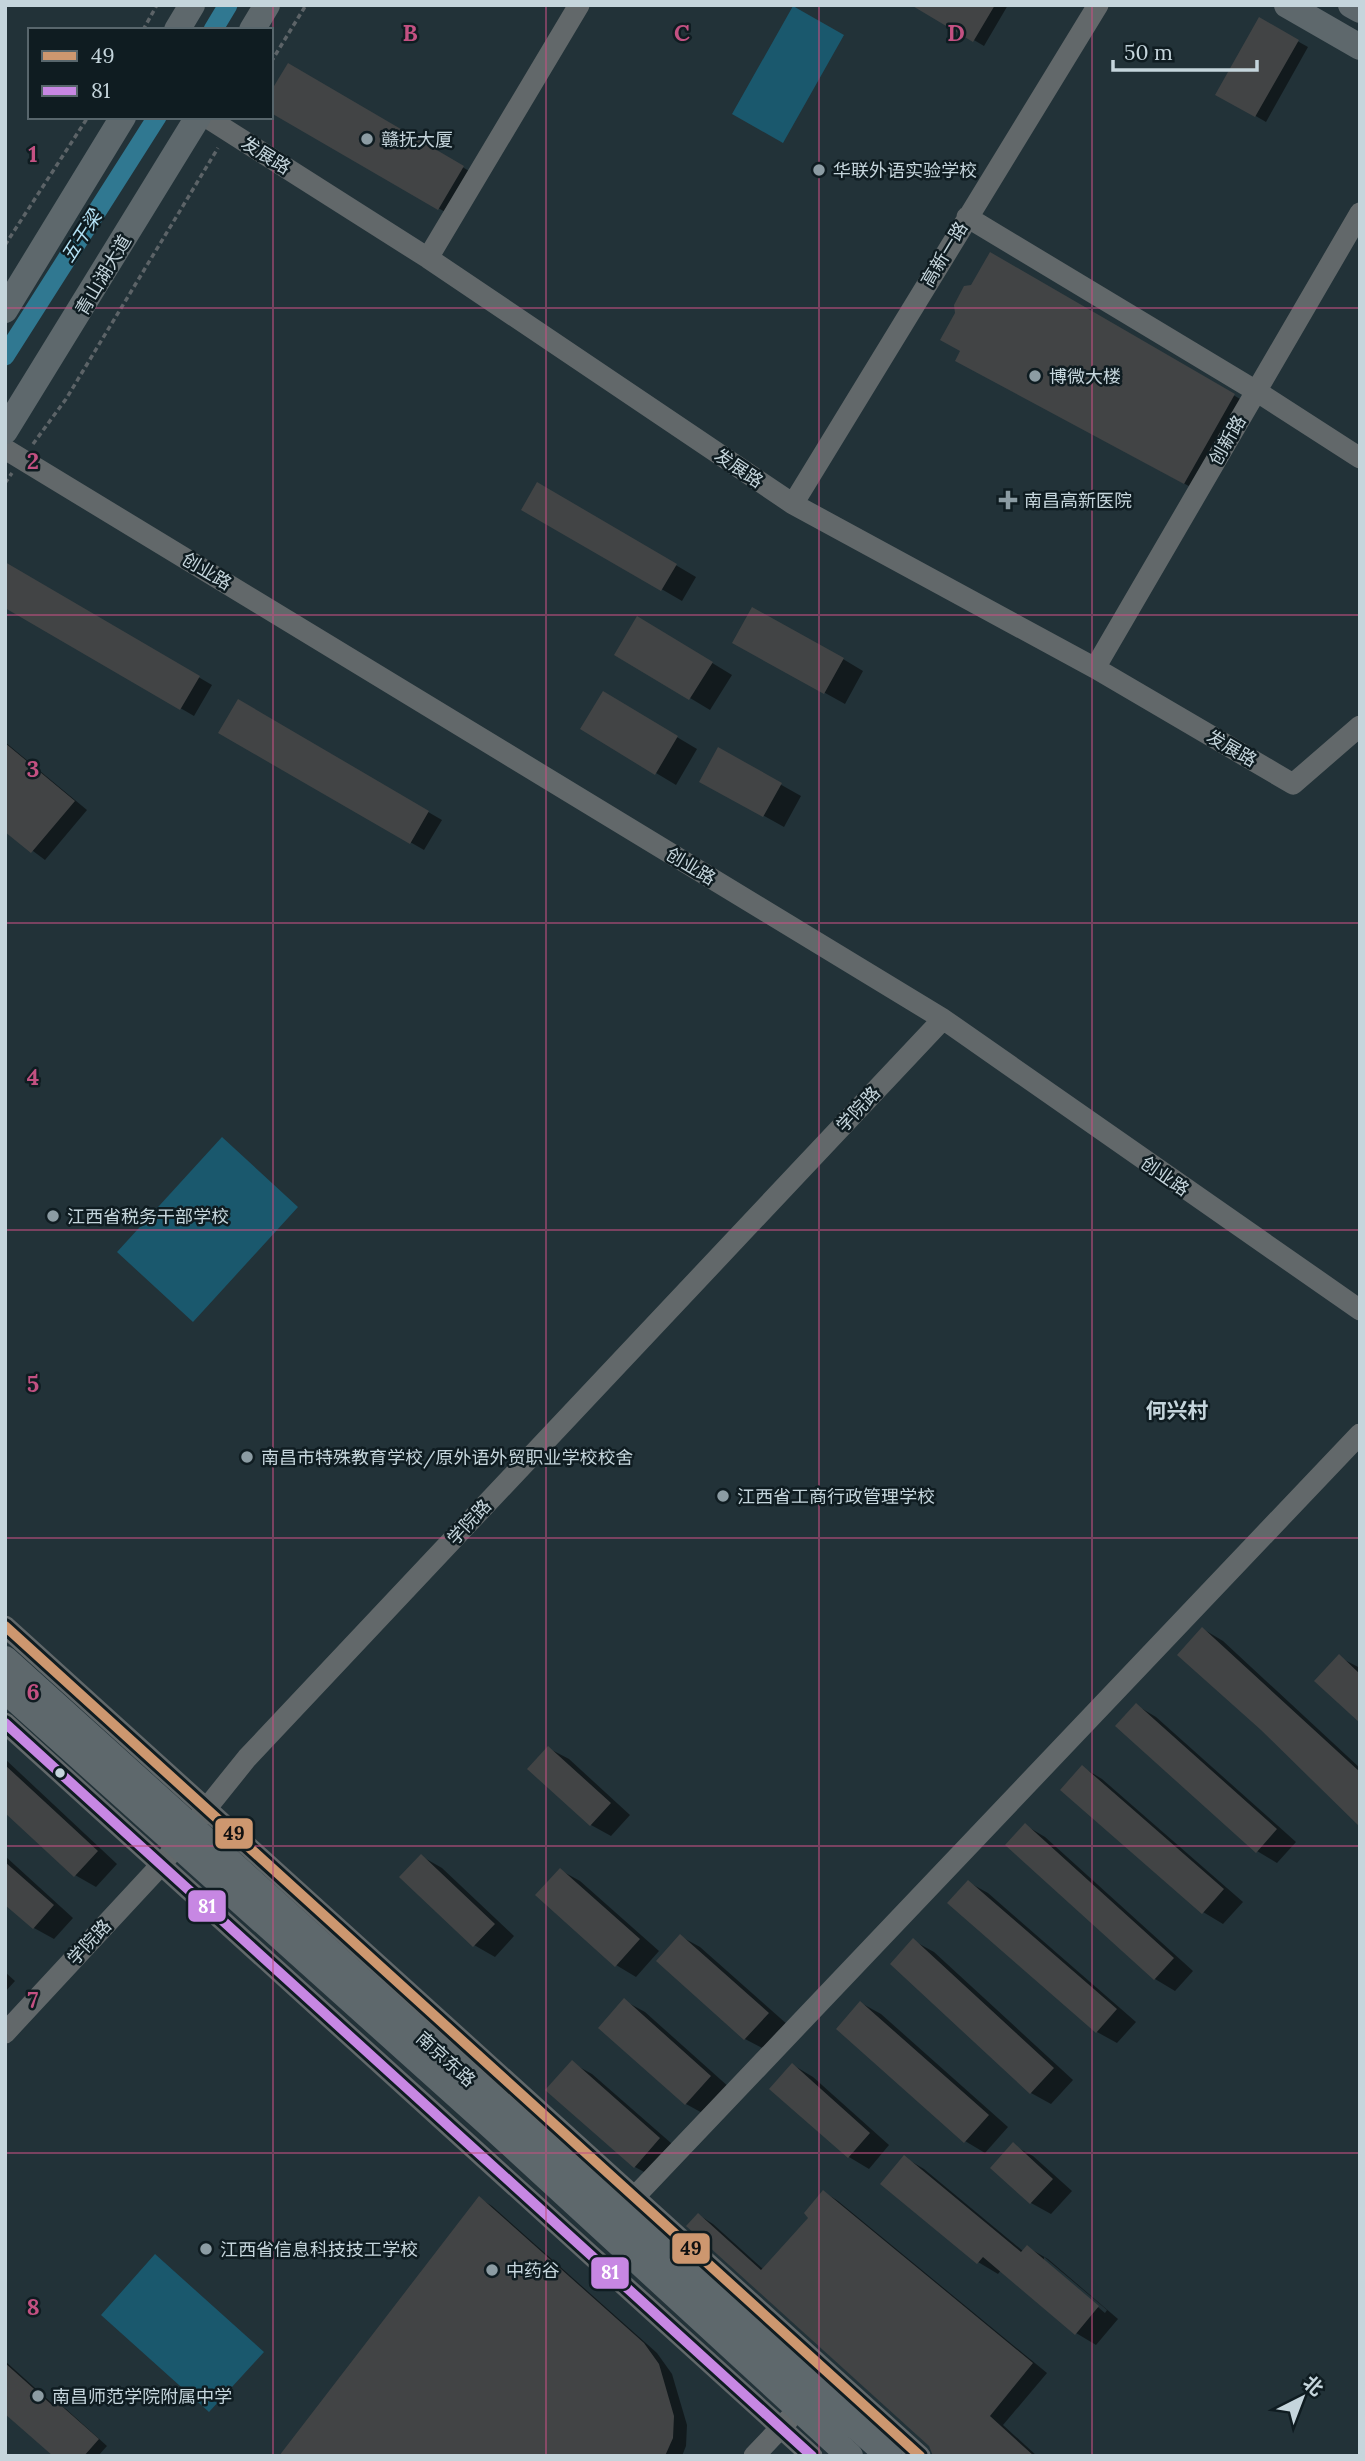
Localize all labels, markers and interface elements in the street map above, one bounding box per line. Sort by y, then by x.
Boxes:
text: B [402,18,418,47]
text: C [674,18,690,47]
text: D [947,18,965,47]
legend [28,28,273,119]
scale bar [1113,28,1256,72]
text: 50 m [1124,39,1173,66]
text: 49 [91,42,115,69]
text: 81 [91,77,110,104]
place label: 赣抚大厦 [381,128,453,151]
street label: 发展路 [237,131,295,179]
marker: 赣抚大厦 [359,131,375,147]
text: 1 [28,139,38,168]
place label: 华联外语实验学校 [833,159,977,182]
marker: 华联外语实验学校 [811,162,827,178]
water label: 五干梁 [55,204,108,266]
street label: 高新一路 [916,217,972,291]
street label: 青山湖大道 [70,231,136,319]
place label: 博微大楼 [1049,365,1121,388]
marker: 博微大楼 [1027,368,1043,384]
street label: 创新路 [1204,411,1250,469]
street label: 发展路 [710,443,768,493]
text: 2 [27,446,39,475]
place label: 南昌高新医院 [1024,489,1132,512]
marker: 南昌高新医院 [998,490,1018,510]
street label: 创业路 [178,547,236,595]
street label: 发展路 [1203,725,1261,771]
text: 3 [27,754,39,783]
street label: 创业路 [662,842,720,890]
text: 4 [27,1062,39,1091]
street label: 学院路 [831,1081,885,1137]
street label: 创业路 [1136,1151,1194,1201]
place label: 江西省税务干部学校 [67,1205,229,1228]
marker: 江西省税务干部学校 [45,1208,61,1224]
text: 5 [27,1369,39,1398]
district label: 何兴村 [1146,1397,1209,1424]
place label: 南昌市特殊教育学校/原外语外贸职业学校校舍 [261,1446,633,1469]
marker: 南昌市特殊教育学校/原外语外贸职业学校校舍 [239,1449,255,1465]
place label: 江西省工商行政管理学校 [737,1485,935,1508]
marker: 江西省工商行政管理学校 [715,1488,731,1504]
street label: 学院路 [442,1494,496,1550]
text: 6 [26,1677,40,1706]
unlabelled marker [53,1766,67,1780]
line badge: 49 [214,1817,254,1850]
text: 49 [223,1821,245,1845]
line badge: 81 [187,1889,227,1923]
text: 81 [198,1894,216,1918]
street label: 学院路 [62,1914,116,1970]
text: 7 [28,1985,39,2014]
street label: 南京东路 [412,2026,480,2092]
line badge: 49 [671,2232,711,2265]
text: 49 [680,2236,702,2260]
place label: 江西省信息科技技工学校 [220,2238,418,2261]
marker: 江西省信息科技技工学校 [198,2241,214,2257]
line badge: 81 [590,2256,630,2290]
place label: 中药谷 [506,2259,560,2282]
text: 81 [601,2260,619,2284]
marker: 中药谷 [484,2262,500,2278]
text: 8 [26,2292,40,2321]
north arrow [1267,2363,1337,2433]
text: 北 [1298,2370,1328,2401]
place label: 南昌师范学院附属中学 [52,2385,232,2408]
marker: 南昌师范学院附属中学 [30,2388,46,2404]

